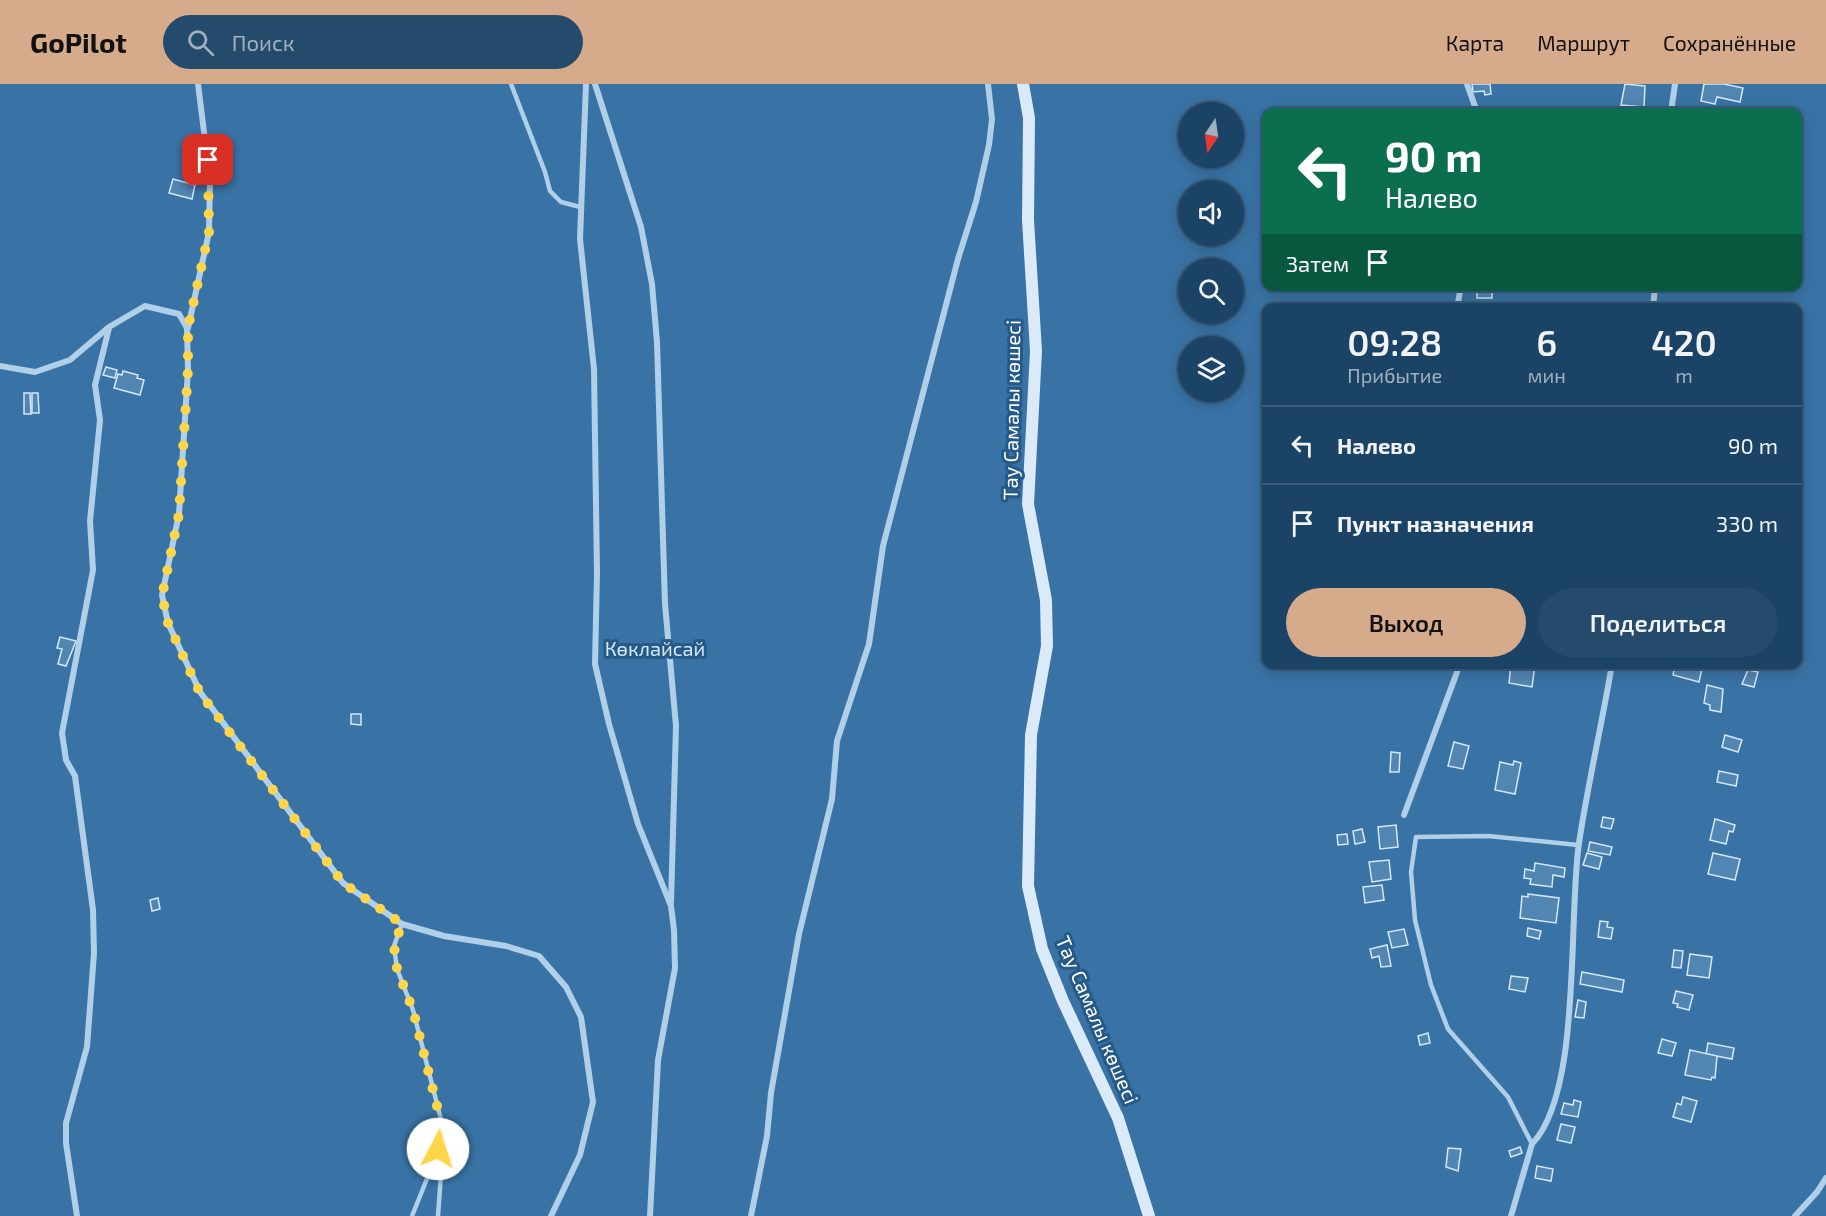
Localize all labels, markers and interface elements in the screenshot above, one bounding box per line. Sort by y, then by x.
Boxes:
search box [163,15,583,69]
text: GoPilot [30,25,127,59]
icon: search [184,26,217,59]
text: Поиск [232,29,295,55]
text: Карта [1446,30,1504,55]
text: Маршрут [1537,30,1630,55]
text: Сохранённые [1663,30,1796,55]
north arrow [1178,102,1244,168]
map controls [1178,102,1244,402]
text: 90 m [1385,130,1482,180]
icon: left [1286,132,1364,210]
pin [182,134,233,185]
icon: arrive [191,143,224,176]
button: sound [1178,180,1244,246]
text: Налево [1385,181,1478,213]
icon: arrive [1361,246,1394,279]
text: Затем [1286,250,1349,276]
button: search [1178,258,1244,324]
street label: Тау Самалы көшесі [997,320,1026,500]
text: 09:28 [1347,320,1442,363]
text: 6 [1536,320,1557,363]
text: 420 [1651,320,1717,363]
button: layers [1178,336,1244,402]
text: Прибытие [1347,363,1442,387]
text: мин [1528,363,1566,387]
text: m [1675,363,1693,387]
icon: left [1286,429,1319,462]
text: Налево [1337,432,1416,458]
text: 90 m [1728,432,1778,458]
icon: arrive [1286,507,1319,540]
text: Пункт назначения [1337,510,1534,536]
text: 330 m [1716,510,1778,536]
button: Выход [1286,588,1526,657]
button: Поделиться [1538,588,1778,657]
park label: Көклайсай [605,636,705,660]
street label: Тау Самалы көшесі [1051,932,1144,1108]
position arrow [406,1117,470,1181]

